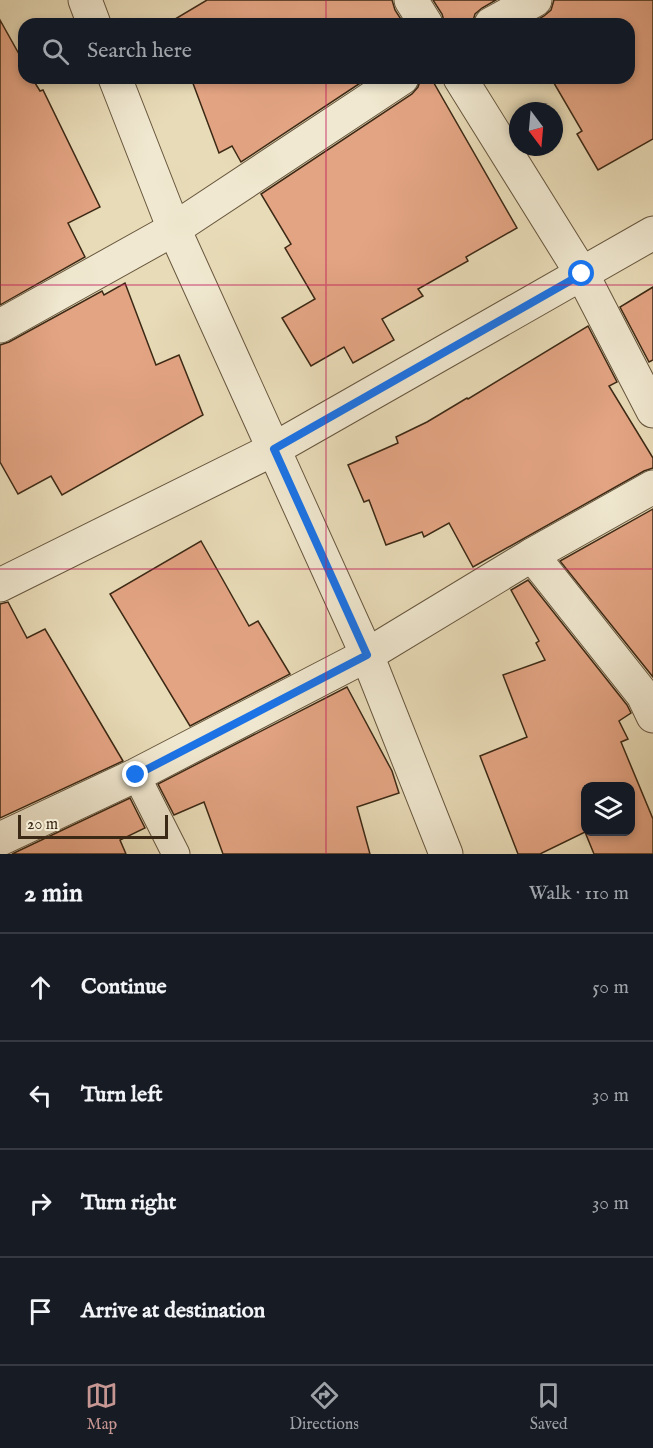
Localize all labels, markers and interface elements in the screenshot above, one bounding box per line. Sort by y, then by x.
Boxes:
search box [18,18,635,84]
icon: search [39,35,72,68]
text: Search here [87,37,192,65]
north arrow [509,102,563,156]
route start [568,260,594,286]
route end [122,761,148,787]
map controls [581,782,635,836]
button: layers [581,782,635,836]
scale bar [18,812,168,840]
text: 20 m [27,815,58,835]
text: 2 min [24,877,83,910]
text: Walk · 110 m [529,881,629,906]
icon: ahead [24,971,57,1004]
text: Continue [81,973,167,1001]
text: 50 m [592,975,629,1000]
icon: left [24,1079,57,1112]
text: Turn left [81,1081,163,1109]
text: 30 m [592,1083,629,1108]
icon: right [24,1187,57,1220]
text: Turn right [81,1189,176,1217]
text: 30 m [592,1191,629,1216]
icon: arrive [24,1295,57,1328]
text: Arrive at destination [81,1297,265,1325]
tab: Map [85,1379,118,1435]
tab: Directions [289,1379,359,1435]
tab: Saved [530,1379,568,1435]

